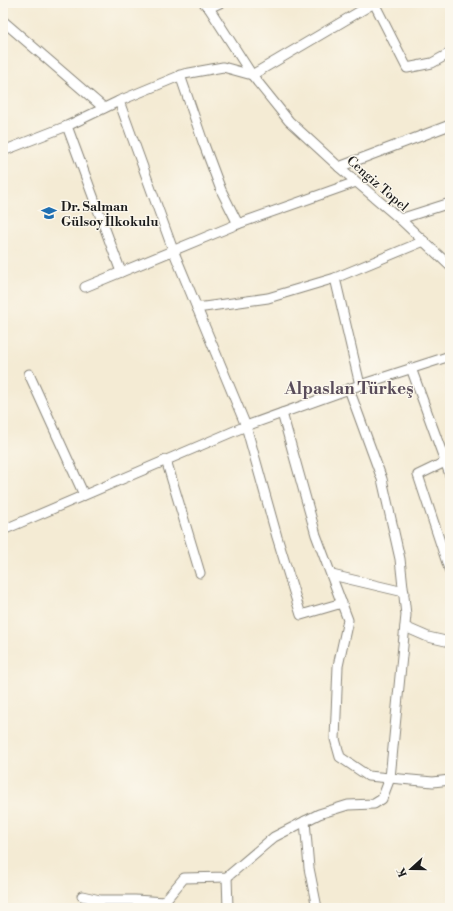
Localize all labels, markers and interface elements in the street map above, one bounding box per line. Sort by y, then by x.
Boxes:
street label: Cengiz Topel [343,153,412,215]
place label: Dr. Salman Gülsoy İlkokulu [61,199,158,230]
school or university icon: Dr. Salman Gülsoy İlkokulu [40,204,58,222]
district label: Alpaslan Türkeş [283,378,414,400]
north arrow [391,849,431,889]
text: K [394,865,411,879]

